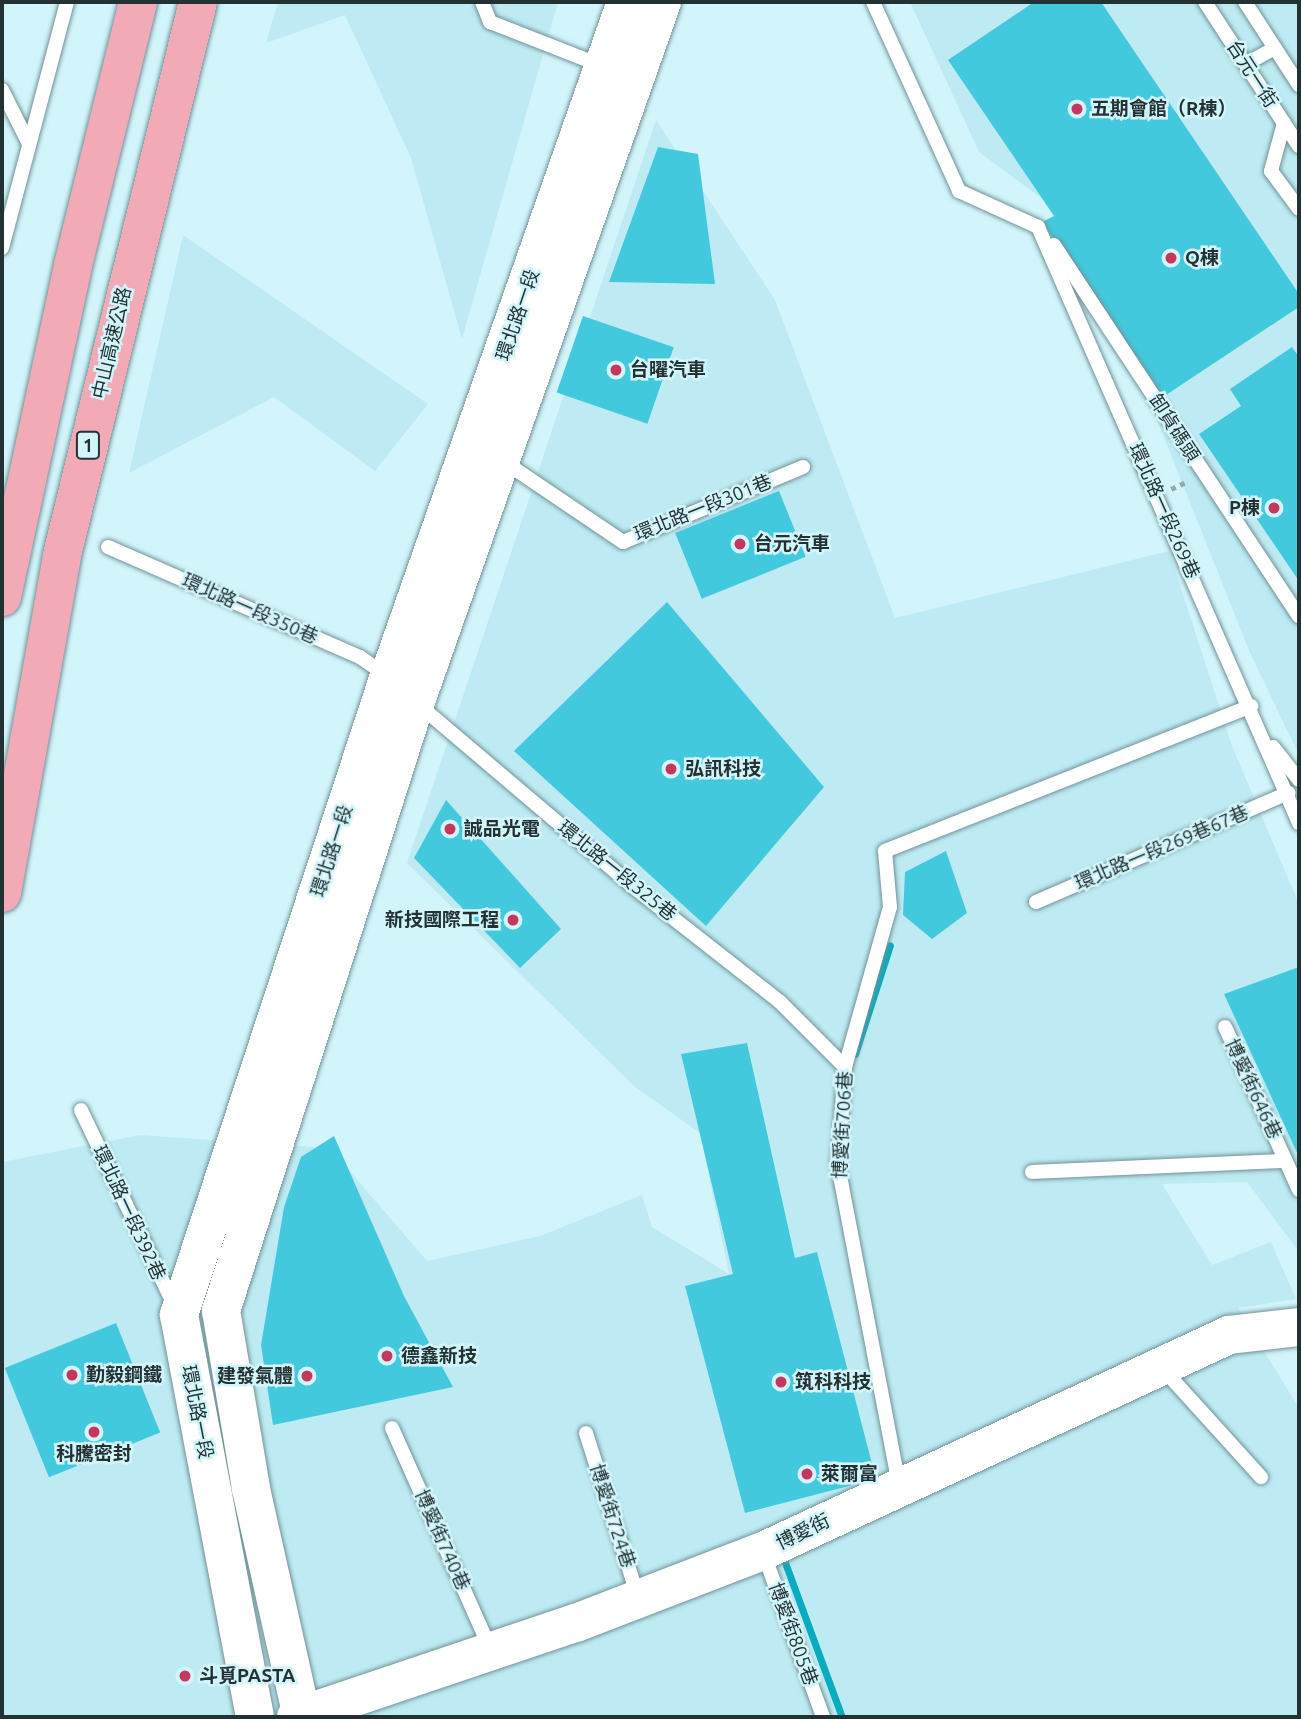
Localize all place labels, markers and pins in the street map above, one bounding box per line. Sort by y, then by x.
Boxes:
place label: 五期會館（R棟） [1091,98,1236,120]
marker: 五期會館（R棟） [1069,101,1085,117]
place label: Q棟 [1185,247,1219,269]
marker: Q棟 [1163,250,1179,266]
place label: 台曜汽車 [630,359,706,381]
marker: 台曜汽車 [608,362,624,378]
place label: P棟 [1229,497,1260,519]
marker: P棟 [1266,500,1282,516]
place label: 台元汽車 [754,533,830,555]
marker: 台元汽車 [732,536,748,552]
place label: 弘訊科技 [685,758,761,780]
marker: 弘訊科技 [663,761,679,777]
place label: 誠品光電 [464,818,540,840]
marker: 誠品光電 [442,821,458,837]
place label: 新技國際工程 [385,909,499,931]
marker: 新技國際工程 [505,912,521,928]
place label: 德鑫新技 [401,1345,477,1367]
marker: 德鑫新技 [379,1348,395,1364]
place label: 勤毅鋼鐵 [86,1364,162,1386]
place label: 建發氣體 [217,1365,293,1387]
marker: 勤毅鋼鐵 [64,1367,80,1383]
marker: 建發氣體 [299,1368,315,1384]
place label: 筑科科技 [795,1371,871,1393]
marker: 筑科科技 [773,1374,789,1390]
marker: 科騰密封 [86,1424,102,1440]
place label: 科騰密封 [56,1443,132,1465]
place label: 萊爾富 [821,1463,878,1485]
marker: 萊爾富 [799,1466,815,1482]
place label: 斗覓PASTA [199,1665,295,1687]
marker: 斗覓PASTA [177,1668,193,1684]

